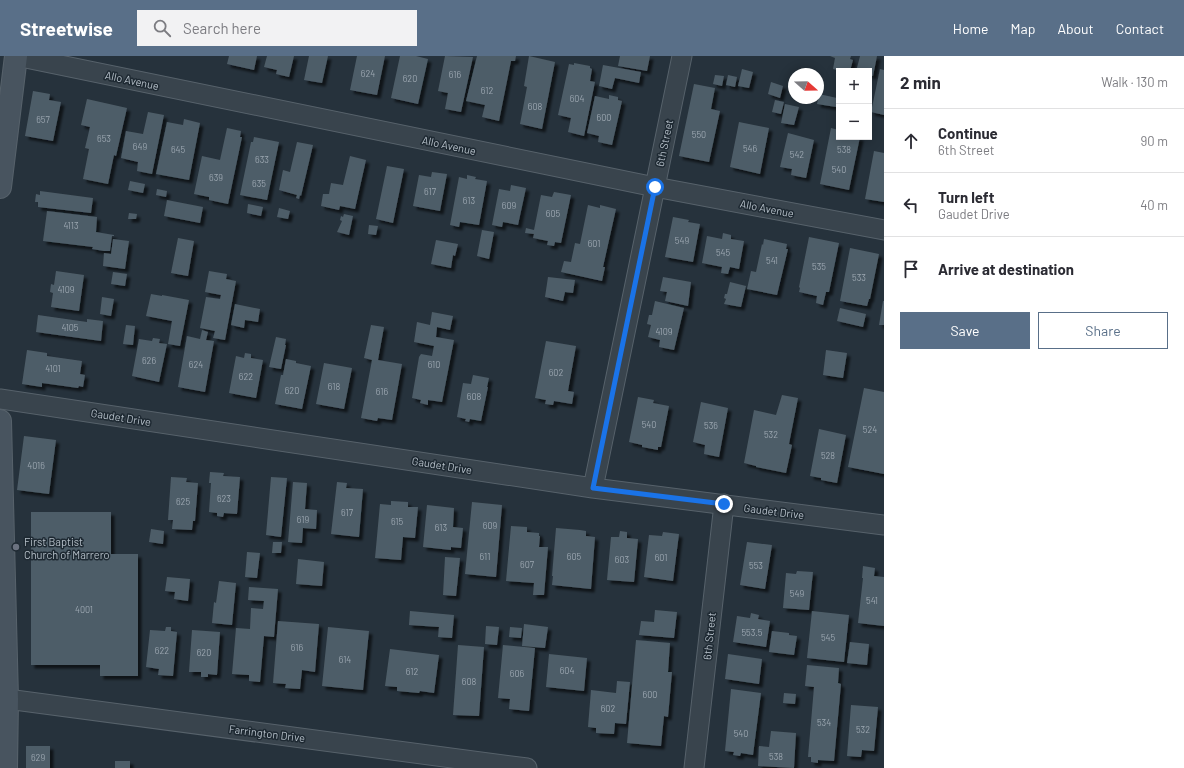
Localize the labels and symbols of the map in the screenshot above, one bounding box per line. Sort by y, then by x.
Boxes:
street label: Allo Avenue [104,68,160,92]
house number: 624 [361,68,375,79]
north arrow [788,68,824,104]
house number: 616 [449,69,461,80]
house number: 620 [403,73,417,84]
house number: 612 [481,85,493,96]
house number: 604 [570,93,584,104]
house number: 608 [528,101,543,112]
house number: 600 [597,112,611,123]
house number: 657 [36,114,50,125]
street label: 6th Street [653,118,675,168]
house number: 550 [692,129,706,140]
house number: 653 [97,133,111,144]
street label: Allo Avenue [421,133,477,157]
house number: 649 [133,141,147,152]
house number: 546 [743,143,757,154]
house number: 645 [171,144,185,155]
house number: 538 [837,144,851,155]
house number: 542 [790,149,804,160]
house number: 633 [255,154,269,165]
house number: 540 [832,164,846,175]
house number: 639 [209,172,223,183]
house number: 635 [252,178,266,189]
route start [646,178,664,196]
house number: 617 [424,186,437,197]
house number: 613 [463,195,475,206]
street label: Allo Avenue [739,196,795,220]
house number: 609 [502,200,517,211]
house number: 605 [546,208,561,219]
house number: 4113 [63,220,79,231]
house number: 549 [675,235,689,246]
house number: 601 [588,238,600,249]
house number: 545 [716,247,730,258]
house number: 541 [766,255,778,266]
house number: 535 [812,261,826,272]
house number: 533 [852,272,866,283]
house number: 4109 [57,284,75,295]
house number: 4105 [62,322,79,333]
house number: 4109 [655,326,673,337]
house number: 626 [142,355,156,366]
house number: 624 [189,359,203,370]
house number: 610 [428,359,440,370]
house number: 4101 [45,363,61,374]
house number: 602 [549,367,563,378]
house number: 622 [239,371,253,382]
house number: 618 [328,381,340,392]
house number: 620 [285,385,299,396]
house number: 616 [376,386,388,397]
house number: 608 [467,391,482,402]
street label: Gaudet Drive [90,406,152,428]
house number: 540 [642,419,656,430]
house number: 536 [704,420,718,431]
house number: 524 [863,424,877,435]
house number: 532 [764,429,778,440]
house number: 528 [821,450,835,461]
street label: Gaudet Drive [411,454,473,476]
house number: 4016 [27,460,45,471]
house number: 623 [217,493,231,504]
route end [715,495,733,513]
house number: 625 [176,496,190,507]
street label: Gaudet Drive [743,501,805,521]
house number: 617 [341,507,354,518]
house number: 619 [297,514,309,525]
house number: 615 [391,516,403,527]
house number: 609 [483,520,498,531]
house number: 613 [435,522,447,533]
place label: First Baptist Church of Marrero [24,535,110,561]
marker: First Baptist Church of Marrero [11,542,21,552]
house number: 611 [480,551,490,562]
house number: 605 [567,551,582,562]
house number: 601 [655,552,667,563]
house number: 603 [615,554,630,565]
house number: 607 [520,559,535,570]
house number: 553 [749,560,763,571]
house number: 549 [790,588,804,599]
house number: 541 [866,595,878,606]
house number: 4001 [75,604,93,615]
street label: 6th Street [700,612,718,660]
house number: 553.5 [741,627,763,638]
house number: 545 [821,632,835,643]
house number: 616 [291,642,303,653]
house number: 622 [155,645,169,656]
house number: 620 [197,647,211,658]
house number: 614 [339,654,351,665]
house number: 604 [560,665,574,676]
house number: 612 [406,666,418,677]
house number: 606 [510,668,525,679]
house number: 608 [462,676,477,687]
house number: 600 [643,689,657,700]
house number: 602 [601,703,615,714]
house number: 534 [817,717,831,728]
street label: Farrington Drive [228,722,306,744]
house number: 532 [856,724,870,735]
house number: 540 [734,728,748,739]
house number: 538 [769,751,783,762]
house number: 629 [31,752,45,763]

